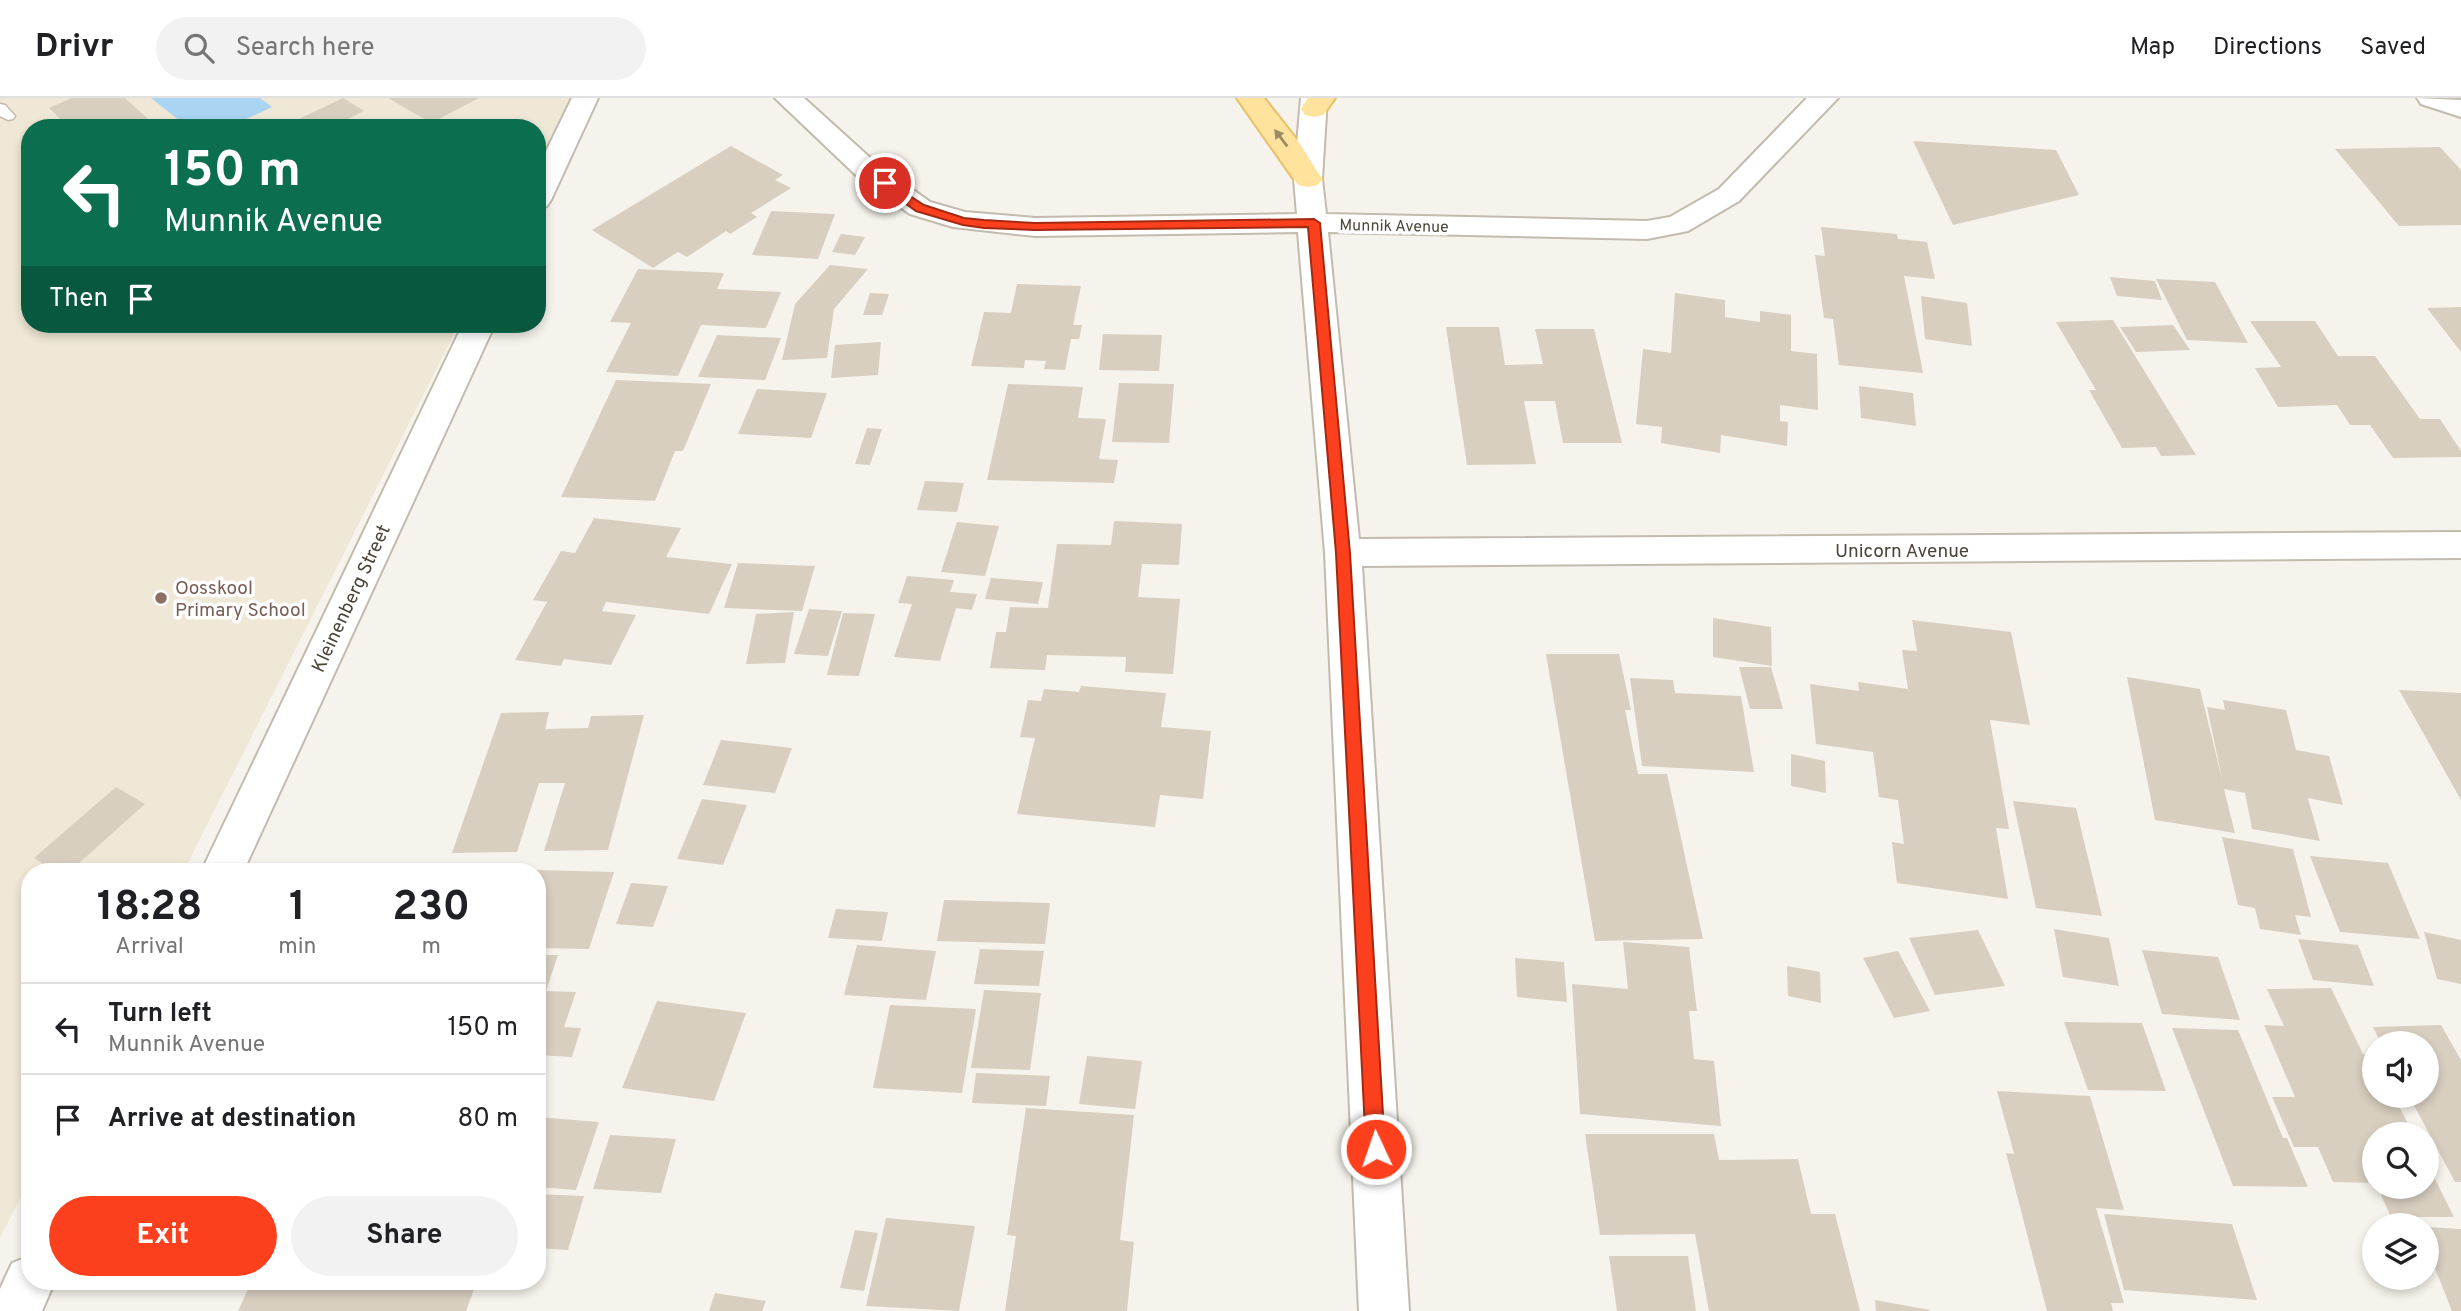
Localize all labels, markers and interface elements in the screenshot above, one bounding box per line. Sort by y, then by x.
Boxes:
search box [156,17,646,80]
text: Drivr [35,27,114,69]
icon: search [180,29,218,67]
text: Search here [236,32,375,65]
text: Map [2130,33,2175,63]
text: Directions [2213,33,2322,63]
text: Saved [2360,33,2426,63]
one-way arrow [1273,129,1288,147]
text: 150 m [164,142,301,204]
icon: left [49,147,140,238]
pin [855,153,915,213]
icon: arrive [866,164,904,202]
text: Munnik Avenue [164,203,383,243]
street label: Munnik Avenue [1339,216,1449,238]
icon: arrive [122,280,160,318]
text: Then [49,283,108,316]
street label: Kleinenberg Street [307,521,397,677]
street label: Unicorn Avenue [1835,540,1969,564]
place label: Oosskool Primary School [175,577,306,623]
marker: Oosskool Primary School [153,590,169,606]
text: 18:28 [97,882,202,935]
text: 1 [289,882,306,935]
text: 230 [392,882,470,935]
text: Arrival [115,933,184,962]
text: min [278,933,316,962]
text: m [421,933,441,962]
text: Turn left [108,998,212,1031]
icon: left [49,1010,87,1048]
text: 150 m [447,1012,518,1045]
text: Munnik Avenue [108,1031,265,1060]
map controls [2362,1031,2439,1290]
button: sound [2362,1031,2439,1108]
icon: arrive [49,1101,87,1139]
text: Arrive at destination [108,1103,356,1136]
text: 80 m [458,1103,518,1136]
position arrow [1339,1112,1413,1186]
button: search [2362,1122,2439,1199]
button: Exit [49,1196,277,1276]
button: Share [291,1196,518,1276]
button: layers [2362,1213,2439,1290]

